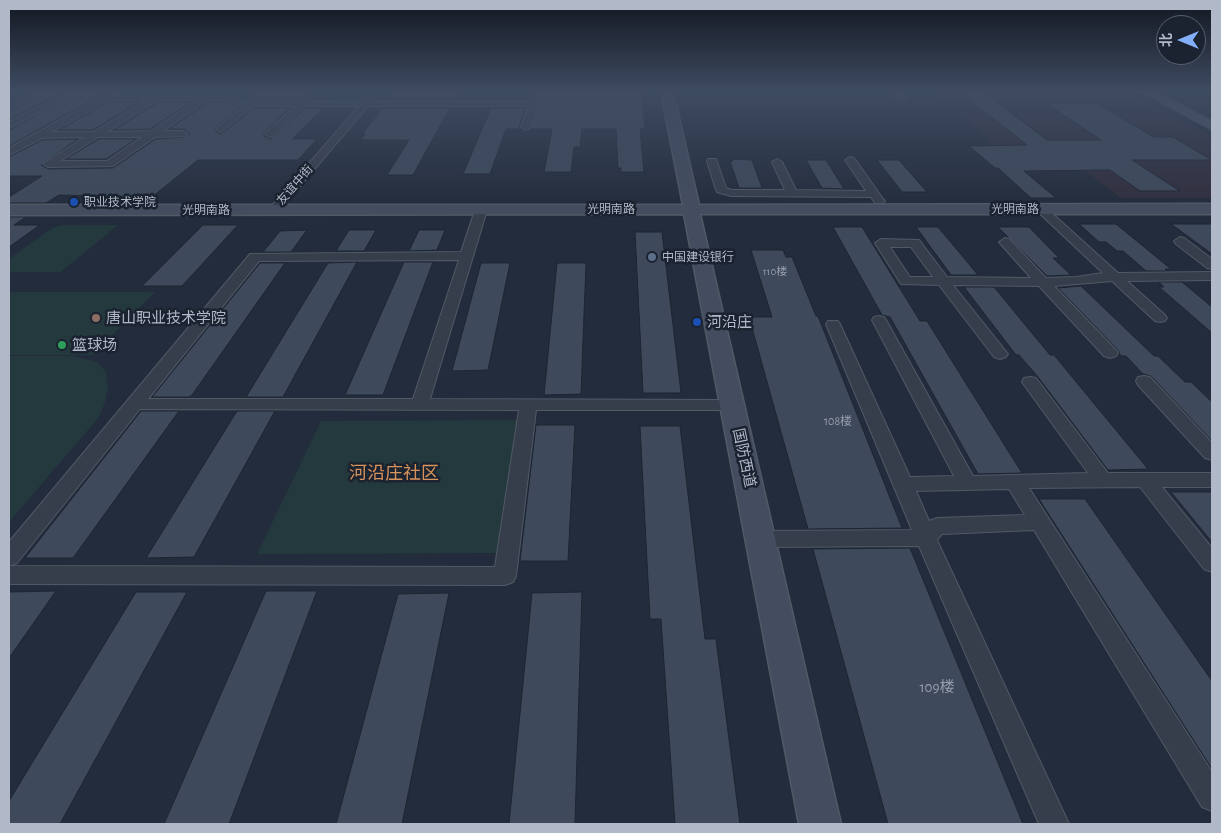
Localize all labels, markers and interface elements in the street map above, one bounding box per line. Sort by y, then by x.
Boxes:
north arrow [1156,15,1206,65]
text: 北 [1160,33,1174,47]
street label: 友谊中街 [274,162,316,208]
place label: 职业技术学院 [84,195,156,209]
marker: 职业技术学院 [68,196,80,208]
street label: 光明南路 [587,202,635,216]
street label: 光明南路 [991,202,1039,216]
street label: 光明南路 [182,203,230,217]
place label: 中国建设银行 [662,250,734,264]
marker: 中国建设银行 [646,251,658,263]
house number: 110楼 [763,265,787,279]
place label: 唐山职业技术学院 [106,309,226,327]
marker: 唐山职业技术学院 [90,312,102,324]
place label: 河沿庄 [707,313,752,331]
marker: 河沿庄 [691,316,703,328]
place label: 篮球场 [72,336,117,354]
marker: 篮球场 [56,339,68,351]
house number: 108楼 [824,414,852,428]
street label: 国防西道 [729,427,759,489]
district label: 河沿庄社区 [349,463,439,485]
house number: 109楼 [919,678,955,696]

